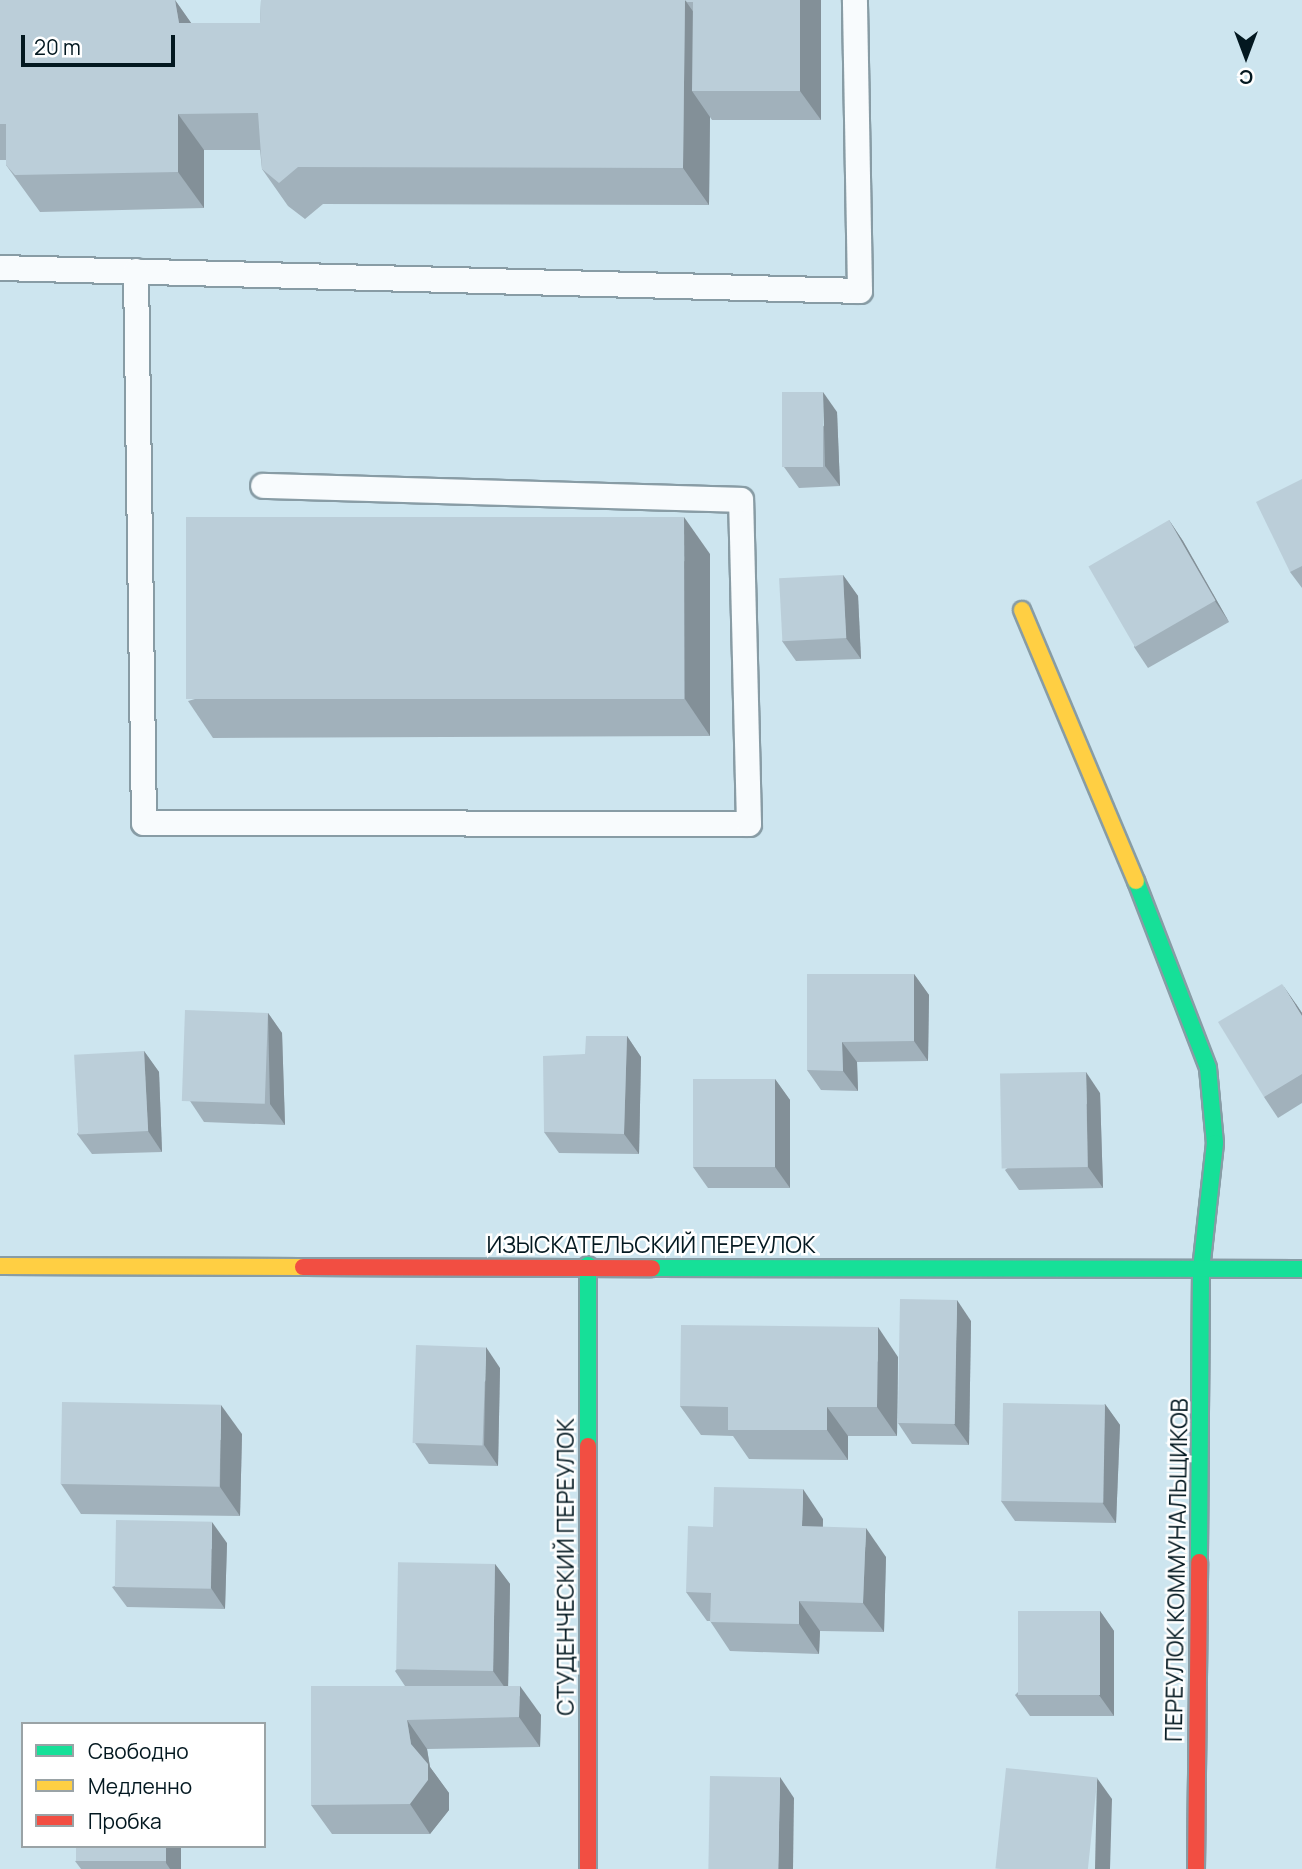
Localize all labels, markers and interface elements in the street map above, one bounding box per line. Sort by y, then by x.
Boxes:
scale bar [24,21,178,65]
north arrow [1211,21,1281,91]
text: 20 m [34,33,81,61]
text: С [1239,64,1253,90]
street label: ИЗЫСКАТЕЛЬСКИЙ ПЕРЕУЛОК [486,1230,816,1258]
street label: ПЕРЕУЛОК КОММУНАЛЬЩИКОВ [1159,1398,1193,1742]
street label: СТУДЕНЧЕСКИЙ ПЕРЕУЛОК [551,1418,579,1716]
legend [21,1722,266,1848]
text: Свободно [88,1737,189,1765]
text: Медленно [88,1772,192,1800]
text: Пробка [88,1807,162,1835]

